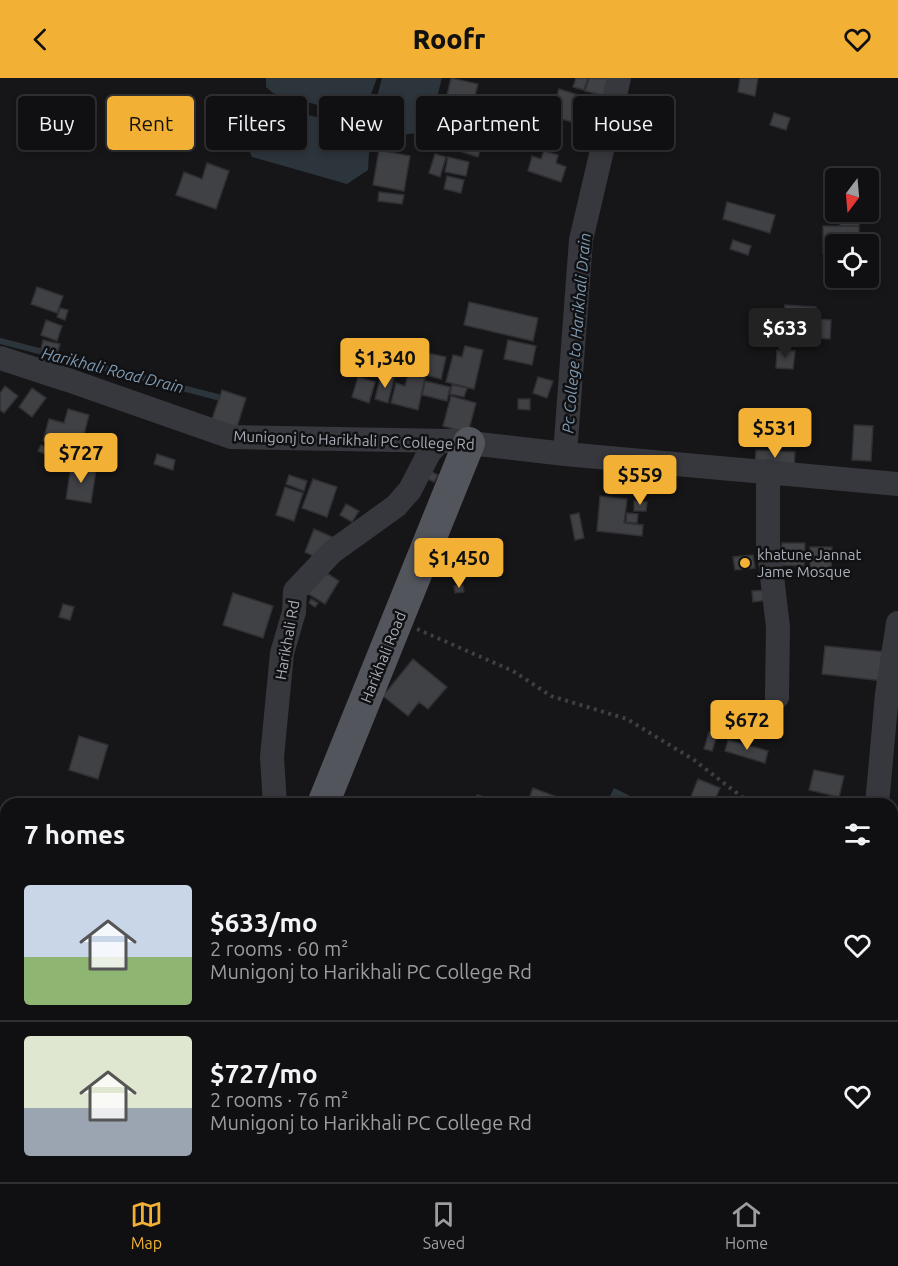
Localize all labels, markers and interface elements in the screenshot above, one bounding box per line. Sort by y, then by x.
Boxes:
icon: back [24,23,57,56]
icon: heart [841,23,874,56]
text: Roofr [413,24,485,54]
chip: Buy [18,96,95,150]
chip: Rent [107,96,194,150]
chip: Filters [206,96,307,150]
chip: New [319,96,404,150]
chip: Apartment [416,96,561,150]
chip: House [573,96,674,150]
north arrow [825,168,879,222]
map controls [825,168,879,288]
water label: Pc College to Harikhali Drain [558,232,594,434]
button: locate [825,234,879,288]
pin: $633 [749,308,821,359]
text: $633 [762,316,808,339]
pin: $1,340 [336,338,434,389]
water label: Harikhali Road Drain [40,344,186,396]
text: $1,340 [354,346,416,369]
pin: $531 [739,408,811,459]
text: $531 [752,416,798,439]
street label: Munigonj to Harikhali PC College Rd [233,427,475,453]
pin: $727 [45,433,117,484]
text: $727 [58,441,104,464]
pin: $559 [604,455,676,506]
text: $559 [617,463,663,486]
pin: $1,450 [410,538,508,589]
text: $1,450 [428,546,490,569]
place label: khatune Jannat Jame Mosque [757,546,862,580]
marker: khatune Jannat Jame Mosque [738,556,752,570]
street label: Harikhali Rd [272,599,302,681]
street label: Harikhali Road [357,609,409,705]
pin: $672 [711,700,783,751]
text: $672 [724,708,770,731]
icon: filters [841,818,874,851]
text: 7 homes [24,820,125,849]
text: $633/mo [210,908,318,937]
icon: home [72,909,144,981]
icon: heart [841,929,874,962]
text: 2 rooms · 60 m² [210,937,348,960]
text: Munigonj to Harikhali PC College Rd [210,960,532,983]
text: $727/mo [210,1059,318,1088]
icon: home [72,1060,144,1132]
icon: heart [841,1080,874,1113]
text: 2 rooms · 76 m² [210,1088,348,1111]
text: Munigonj to Harikhali PC College Rd [210,1111,532,1134]
tab: Map [130,1198,163,1252]
tab: Saved [423,1198,465,1252]
tab: Home [725,1198,768,1252]

